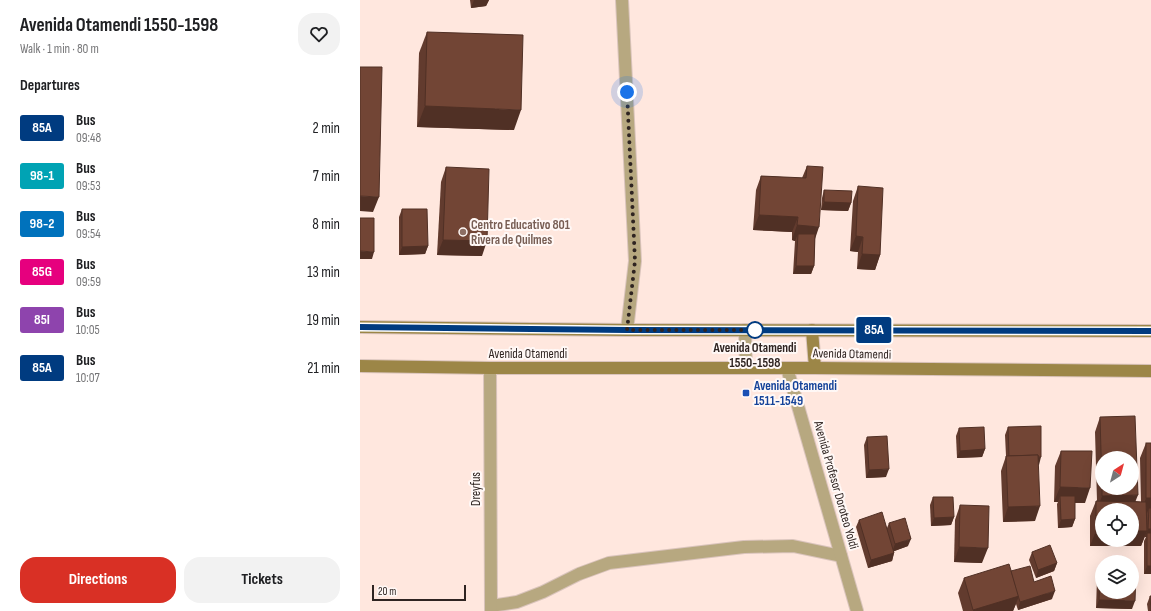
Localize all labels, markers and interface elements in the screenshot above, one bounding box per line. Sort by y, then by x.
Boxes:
button: heart [298,13,340,55]
text: Avenida Otamendi 1550-1598 [20,14,218,37]
text: Walk · 1 min · 80 m [20,41,99,57]
text: Departures [20,76,80,95]
your location [617,82,637,102]
text: Bus [76,111,95,130]
text: 85A [32,119,52,136]
text: 2 min [313,119,340,138]
text: 09:48 [76,130,101,146]
text: Bus [76,159,95,178]
text: 98-1 [30,167,54,184]
text: 7 min [313,167,340,186]
text: 09:53 [76,178,101,194]
text: Bus [76,207,95,226]
text: 98-2 [30,215,54,232]
text: 8 min [312,215,340,234]
place label: Centro Educativo 801 Rivera de Quilmes [471,217,570,248]
text: 09:54 [76,226,101,242]
marker: Centro Educativo 801 Rivera de Quilmes [458,227,468,237]
text: Bus [76,255,95,274]
text: 85G [32,263,52,280]
text: 13 min [307,263,340,282]
text: 09:59 [76,274,101,290]
text: Bus [76,303,95,322]
text: 85I [34,311,50,328]
text: 19 min [307,311,340,330]
line badge: 85A [851,317,897,343]
marker: Avenida Otamendi 1550-1598 [746,321,764,339]
text: 85A [864,321,884,338]
text: 10:05 [76,322,100,338]
place label: Avenida Otamendi 1550-1598 [713,340,797,371]
street label: Avenida Otamendi [812,345,891,363]
street label: Avenida Otamendi [488,346,567,362]
text: Bus [76,351,95,370]
text: 85A [32,359,52,376]
text: 21 min [307,359,340,378]
text: 10:07 [76,370,100,386]
place label: Avenida Otamendi 1511-1549 [753,378,837,409]
marker: Avenida Otamendi 1511-1549 [741,388,751,398]
street label: Avenida Profesor Doroteo Yoldi [810,418,862,551]
north arrow [1095,451,1139,495]
map controls [1095,451,1139,599]
street label: Dreyfus [468,472,484,506]
button: locate [1095,503,1139,547]
button: layers [1095,555,1139,599]
button: Directions [20,557,176,603]
button: Tickets [184,557,340,603]
scale bar [372,583,466,602]
text: 20 m [378,585,396,598]

